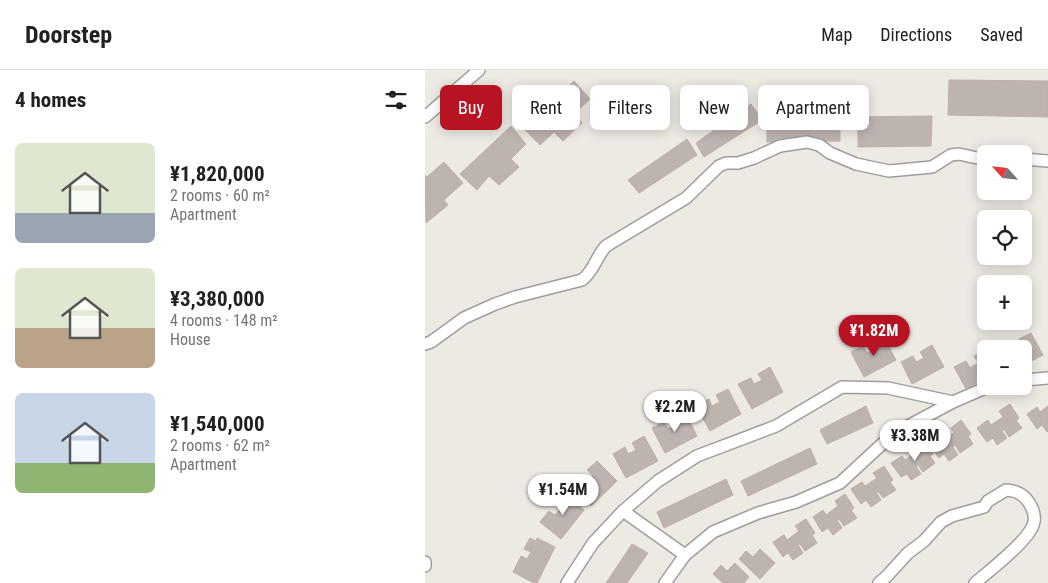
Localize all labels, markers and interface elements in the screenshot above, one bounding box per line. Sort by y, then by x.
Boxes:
text: Doorstep [25,21,112,49]
text: Map [821,24,852,45]
text: Directions [880,24,952,45]
text: Saved [980,24,1023,45]
chip: Buy [440,85,502,130]
chip: Rent [512,85,580,130]
chip: Filters [590,85,670,130]
chip: New [680,85,748,130]
chip: Apartment [758,85,869,130]
icon: filters [382,86,410,114]
text: 4 homes [15,88,86,112]
north arrow [977,145,1033,200]
map controls [977,145,1032,395]
text: ¥1,820,000 [170,162,265,186]
icon: home [55,163,115,223]
text: 2 rooms · 60 m² [170,186,270,205]
text: Apartment [170,205,237,224]
button: locate [977,210,1032,265]
button: + [977,275,1032,330]
text: ¥3,380,000 [170,287,265,311]
icon: home [55,288,115,348]
text: 4 rooms · 148 m² [170,311,278,330]
pin: ¥1.82M [833,314,915,357]
text: ¥1.82M [850,321,898,340]
text: House [170,330,210,349]
button: − [977,340,1032,395]
pin: ¥2.2M [640,390,710,433]
text: ¥2.2M [655,397,695,416]
text: ¥1,540,000 [170,412,265,436]
icon: home [55,413,115,473]
pin: ¥3.38M [874,420,956,462]
text: ¥3.38M [891,426,939,445]
text: 2 rooms · 62 m² [170,436,270,455]
text: Apartment [170,455,237,474]
pin: ¥1.54M [522,474,604,516]
text: ¥1.54M [539,480,587,499]

